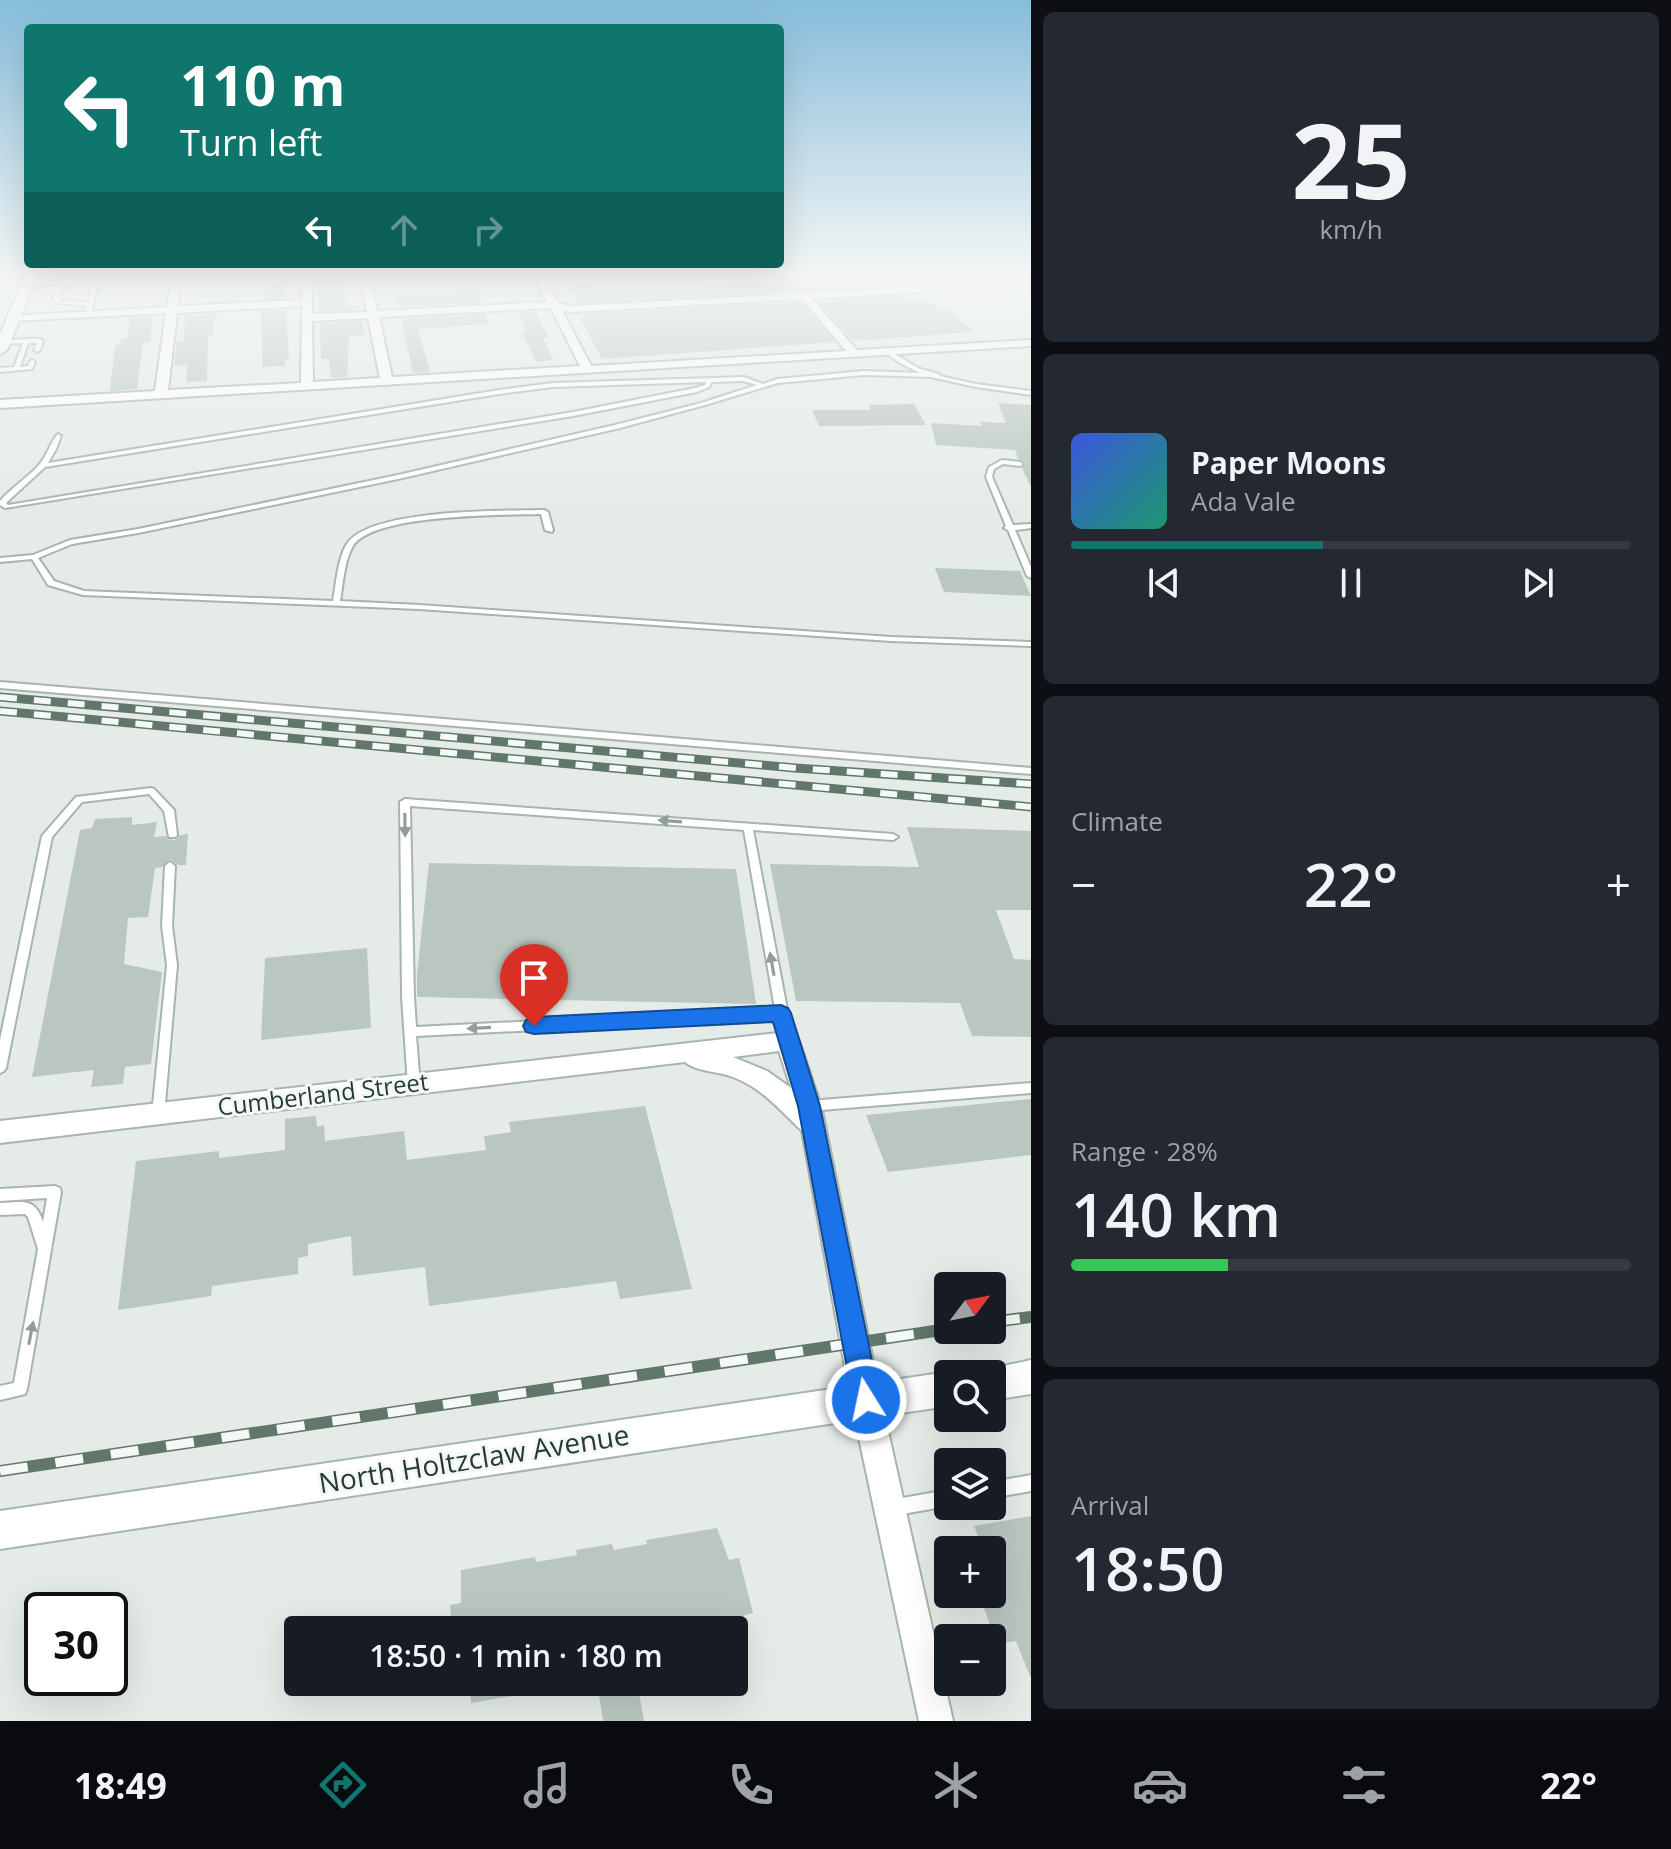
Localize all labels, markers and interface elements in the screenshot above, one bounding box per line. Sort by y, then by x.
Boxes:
text: 110 m [180,46,346,122]
icon: left [48,56,152,160]
text: 25 [1292,88,1410,229]
text: Turn left [180,118,322,167]
icon: left [298,208,342,252]
icon: ahead [382,208,426,252]
icon: right [466,208,510,252]
text: km/h [1319,211,1383,247]
text: Paper Moons [1191,442,1386,483]
text: Ada Vale [1191,483,1296,519]
icon: previous [1142,561,1186,605]
icon: pause [1329,561,1373,605]
icon: next [1516,561,1560,605]
text: Climate [1071,803,1163,839]
one-way arrow [399,813,411,838]
one-way arrow [657,814,682,827]
text: 22° [1304,843,1398,925]
text: − [1071,854,1096,914]
text: + [1606,854,1631,914]
pin [500,944,568,1026]
one-way arrow [765,951,777,976]
icon: arrive [512,956,556,1000]
one-way arrow [466,1022,491,1035]
street label: Cumberland Street [216,1064,430,1123]
text: Range · 28% [1071,1133,1218,1169]
text: 140 km [1071,1173,1281,1255]
north arrow [934,1272,1006,1344]
map controls [934,1272,1006,1696]
one-way arrow [25,1320,37,1345]
position arrow [824,1358,908,1442]
button: search [934,1360,1006,1432]
street label: North Holtzclaw Avenue [316,1415,632,1501]
button: layers [934,1448,1006,1520]
text: Arrival [1071,1487,1149,1523]
text: 18:50 [1071,1527,1225,1609]
button: + [934,1536,1006,1608]
speed limit sign: 30 [24,1592,128,1696]
button: − [934,1624,1006,1696]
text: 18:50 · 1 min · 180 m [369,1635,663,1676]
icon: directions [315,1757,371,1813]
icon: music [519,1757,575,1813]
icon: phone [723,1757,779,1813]
icon: climate [928,1757,984,1813]
icon: car [1132,1757,1188,1813]
icon: filters [1336,1757,1392,1813]
text: 18:49 [74,1761,167,1810]
text: 22° [1540,1761,1597,1810]

